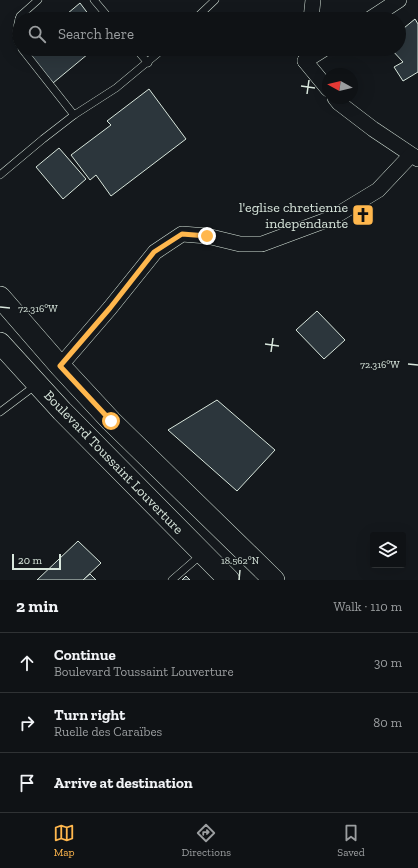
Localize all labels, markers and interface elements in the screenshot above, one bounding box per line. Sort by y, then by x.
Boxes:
search box [12,12,406,56]
icon: search [26,23,48,45]
text: Search here [58,25,134,43]
north arrow [322,68,358,104]
place label: l'eglise chretienne independante [239,199,348,232]
church icon: l'eglise chretienne independante [350,202,376,228]
route end [198,227,216,245]
text: 72.316°W [18,303,58,315]
text: 72.316°W [360,359,400,371]
street label: Boulevard Toussaint Louverture [40,387,187,538]
route start [102,412,120,430]
map controls [370,532,406,568]
button: layers [370,532,406,568]
scale bar [12,552,61,571]
text: 20 m [18,554,42,567]
text: 18.562°N [221,555,260,567]
text: 2 min [16,596,58,616]
text: Walk · 110 m [334,599,402,614]
text: Continue [54,646,116,664]
icon: ahead [16,652,38,674]
text: 30 m [374,655,402,670]
text: Boulevard Toussaint Louverture [54,664,234,679]
text: Turn right [54,706,125,724]
icon: right [16,712,38,734]
text: 80 m [373,715,402,730]
text: Ruelle des Caraïbes [54,724,162,739]
icon: arrive [16,772,38,794]
text: Arrive at destination [54,774,193,792]
tab: Map [53,822,75,859]
tab: Directions [181,822,231,859]
tab: Saved [337,822,365,859]

